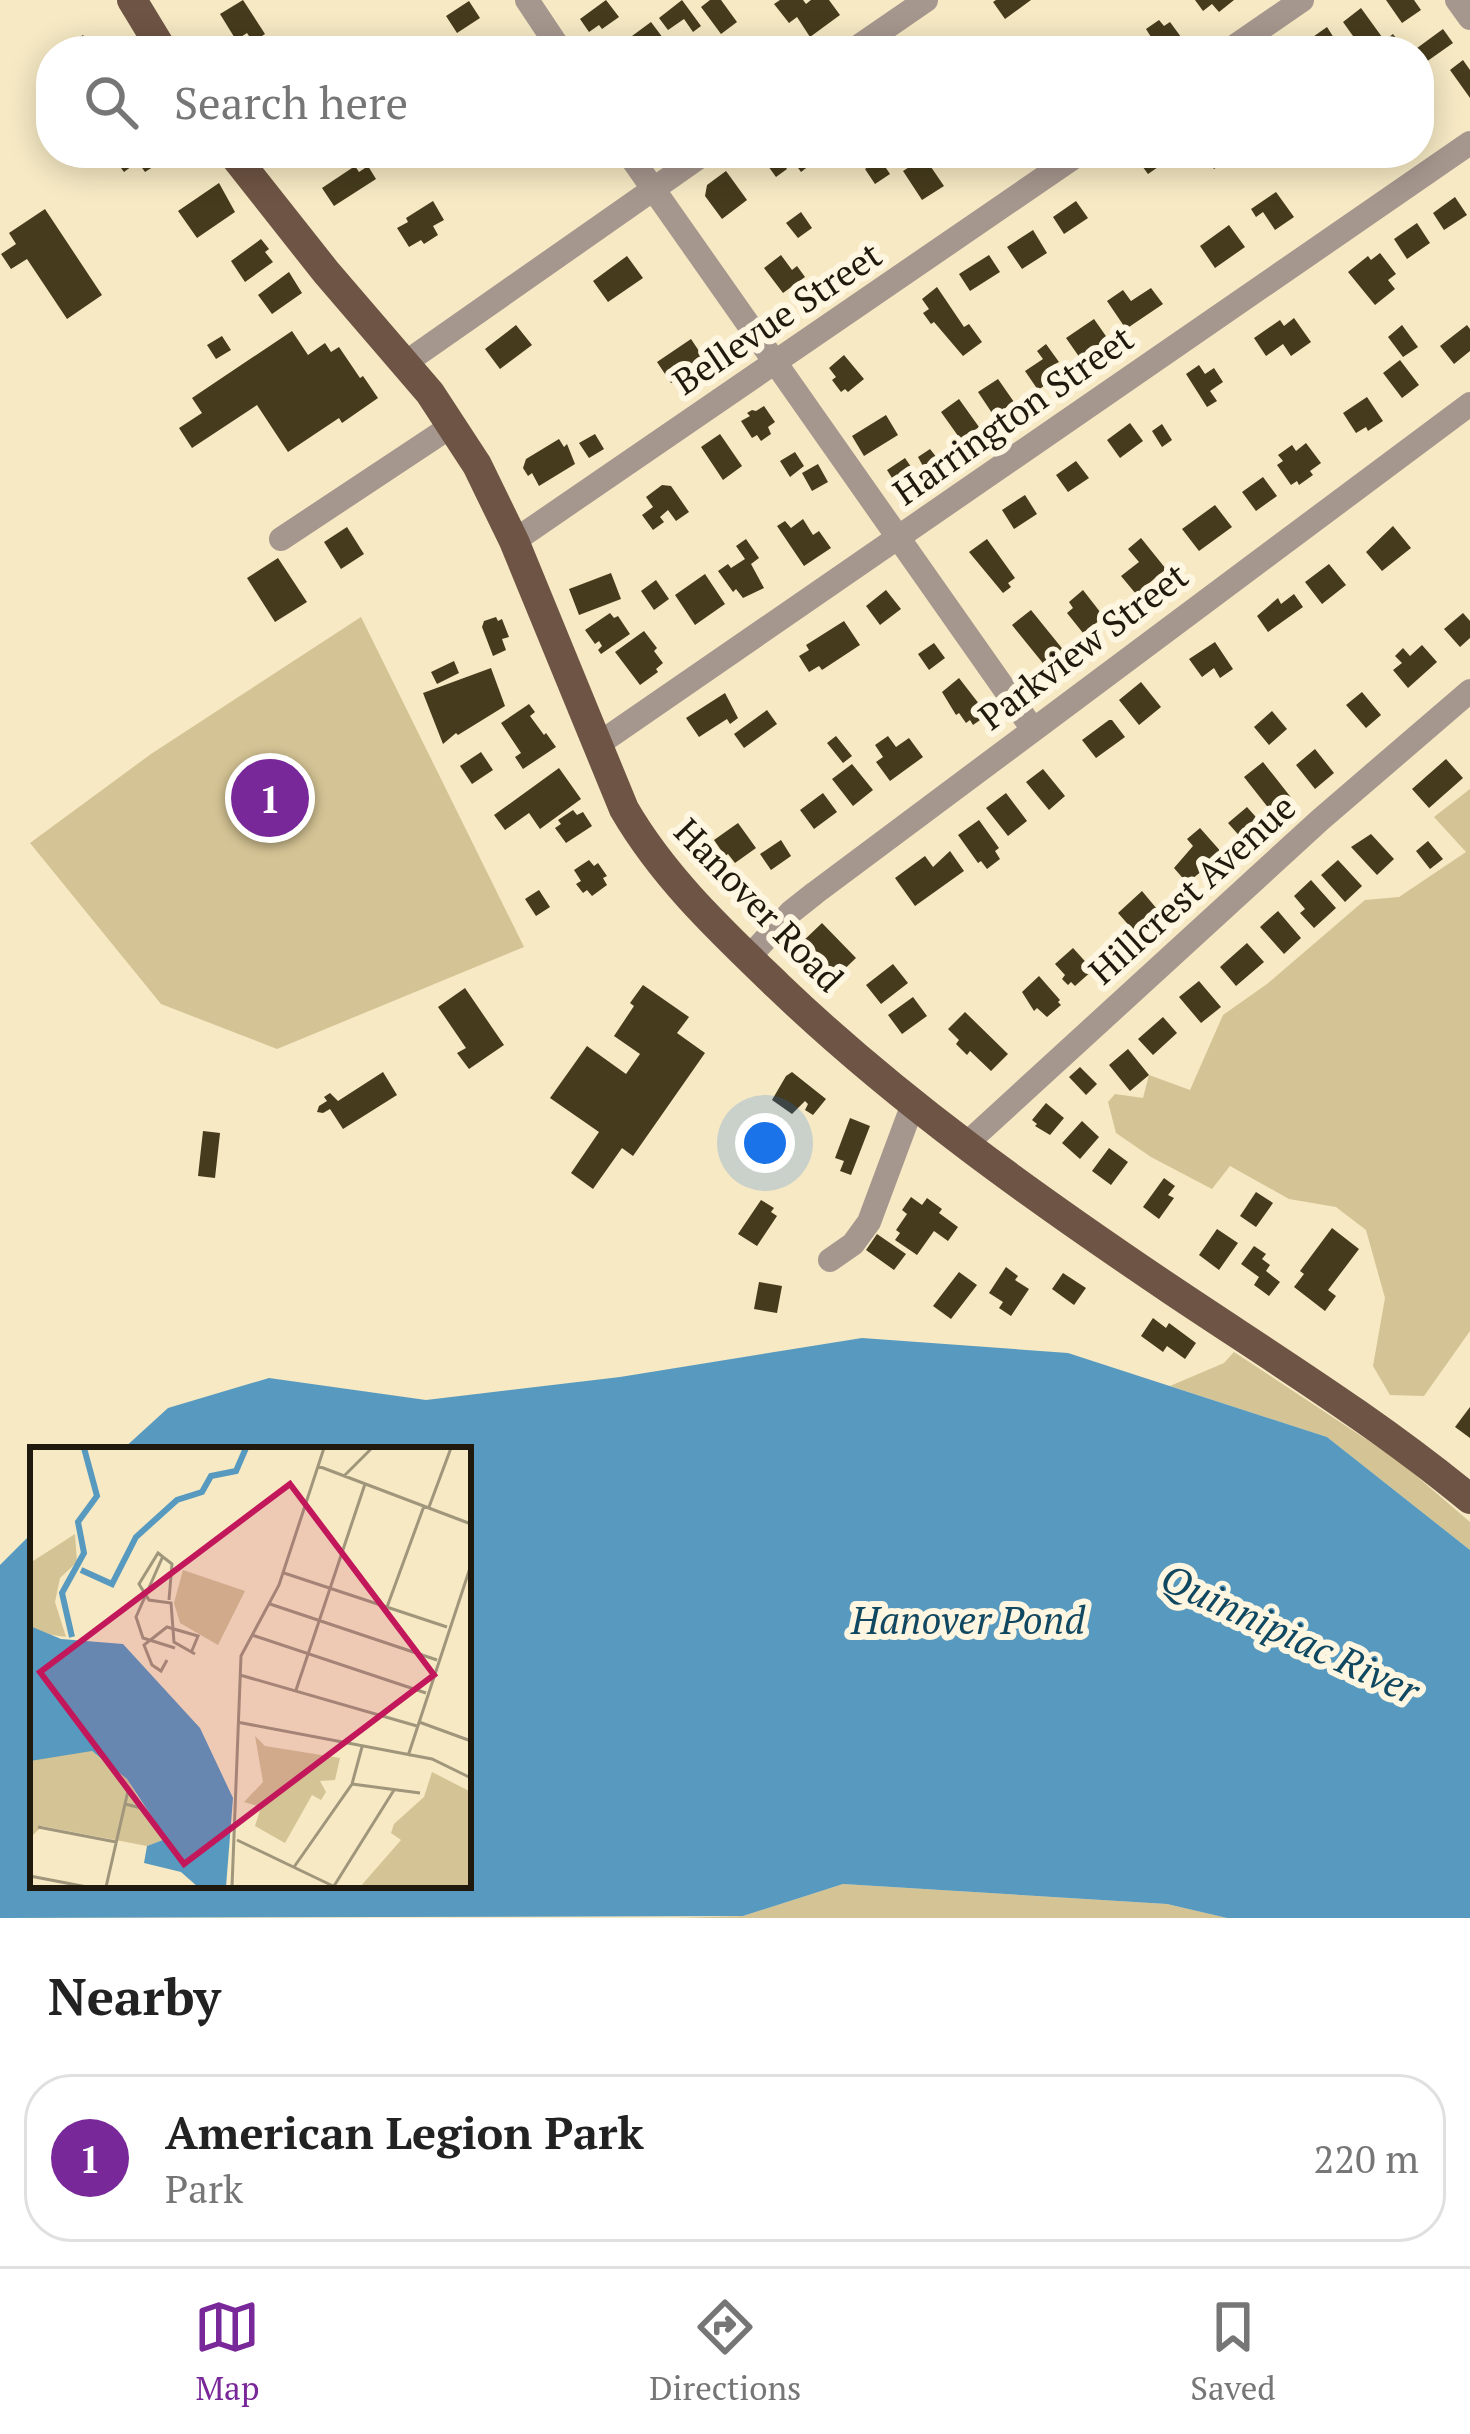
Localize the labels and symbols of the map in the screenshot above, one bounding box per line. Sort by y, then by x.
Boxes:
street label: Bellevue Street [664,231,890,405]
street label: Harrington Street [883,314,1142,515]
street label: Parkview Street [969,552,1197,740]
pin: 1 [231,753,309,843]
street label: Hillcrest Avenue [1078,783,1305,994]
street label: Hanover Road [665,808,854,1001]
your location [735,1113,795,1173]
inset map [30,1447,471,1888]
water label: Quinnipiac River [1153,1551,1430,1716]
water label: Hanover Pond [850,1593,1086,1645]

